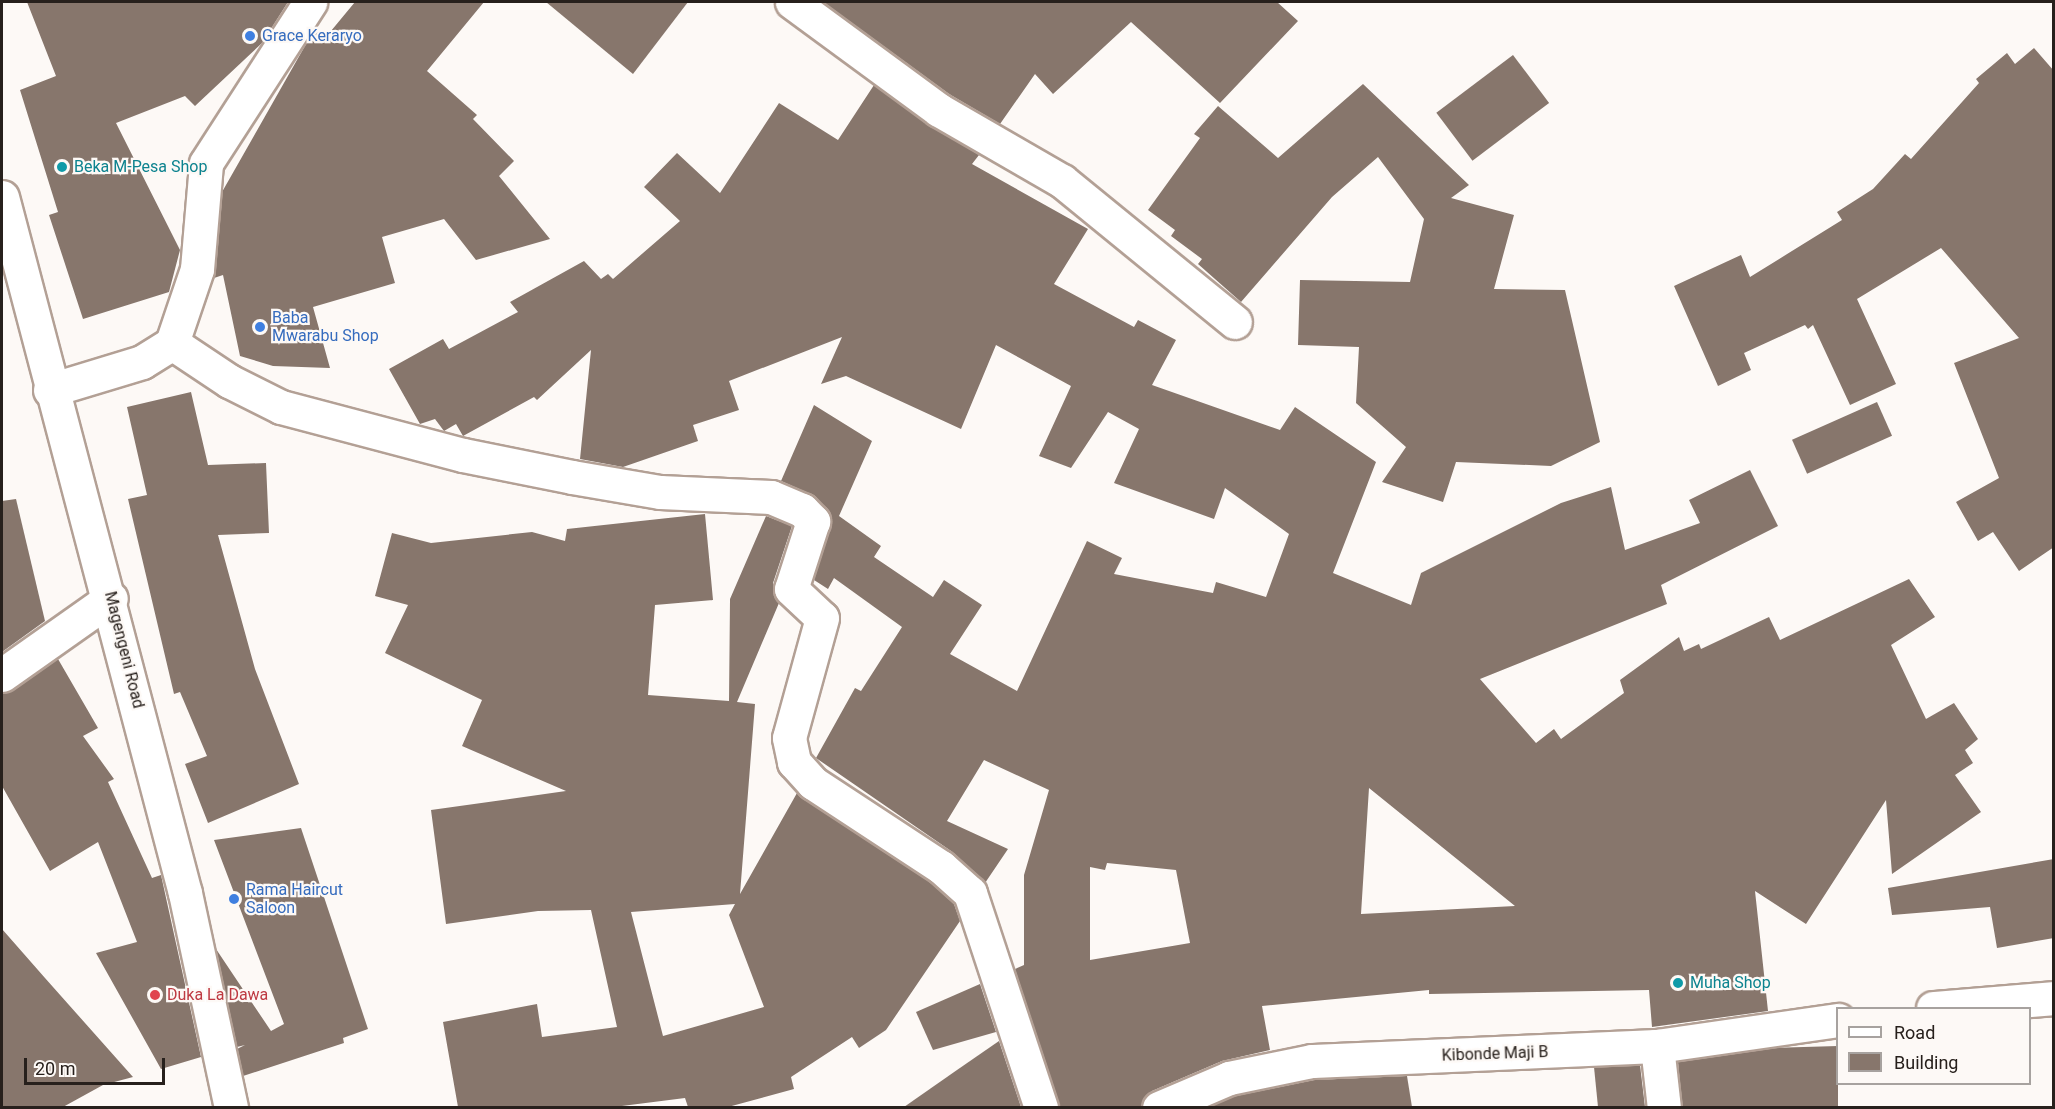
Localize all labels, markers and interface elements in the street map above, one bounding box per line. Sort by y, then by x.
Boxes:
place label: Grace Keraryo [262,26,362,46]
marker: Grace Keraryo [243,29,257,43]
place label: Beka M-Pesa Shop [74,157,207,177]
marker: Beka M-Pesa Shop [55,160,69,174]
place label: Baba Mwarabu Shop [272,308,379,346]
marker: Baba Mwarabu Shop [253,320,267,334]
street label: Magengeni Road [100,590,148,710]
place label: Rama Haircut Saloon [246,880,343,918]
marker: Rama Haircut Saloon [227,892,241,906]
place label: Muha Shop [1690,973,1771,993]
marker: Muha Shop [1671,976,1685,990]
place label: Duka La Dawa [167,985,268,1005]
marker: Duka La Dawa [148,988,162,1002]
legend [1836,1007,2031,1085]
text: Road [1894,1022,1935,1043]
street label: Kibonde Maji B [1441,1043,1549,1065]
scale bar [27,1046,168,1084]
text: Building [1894,1052,1958,1073]
text: 20 m [35,1058,75,1079]

